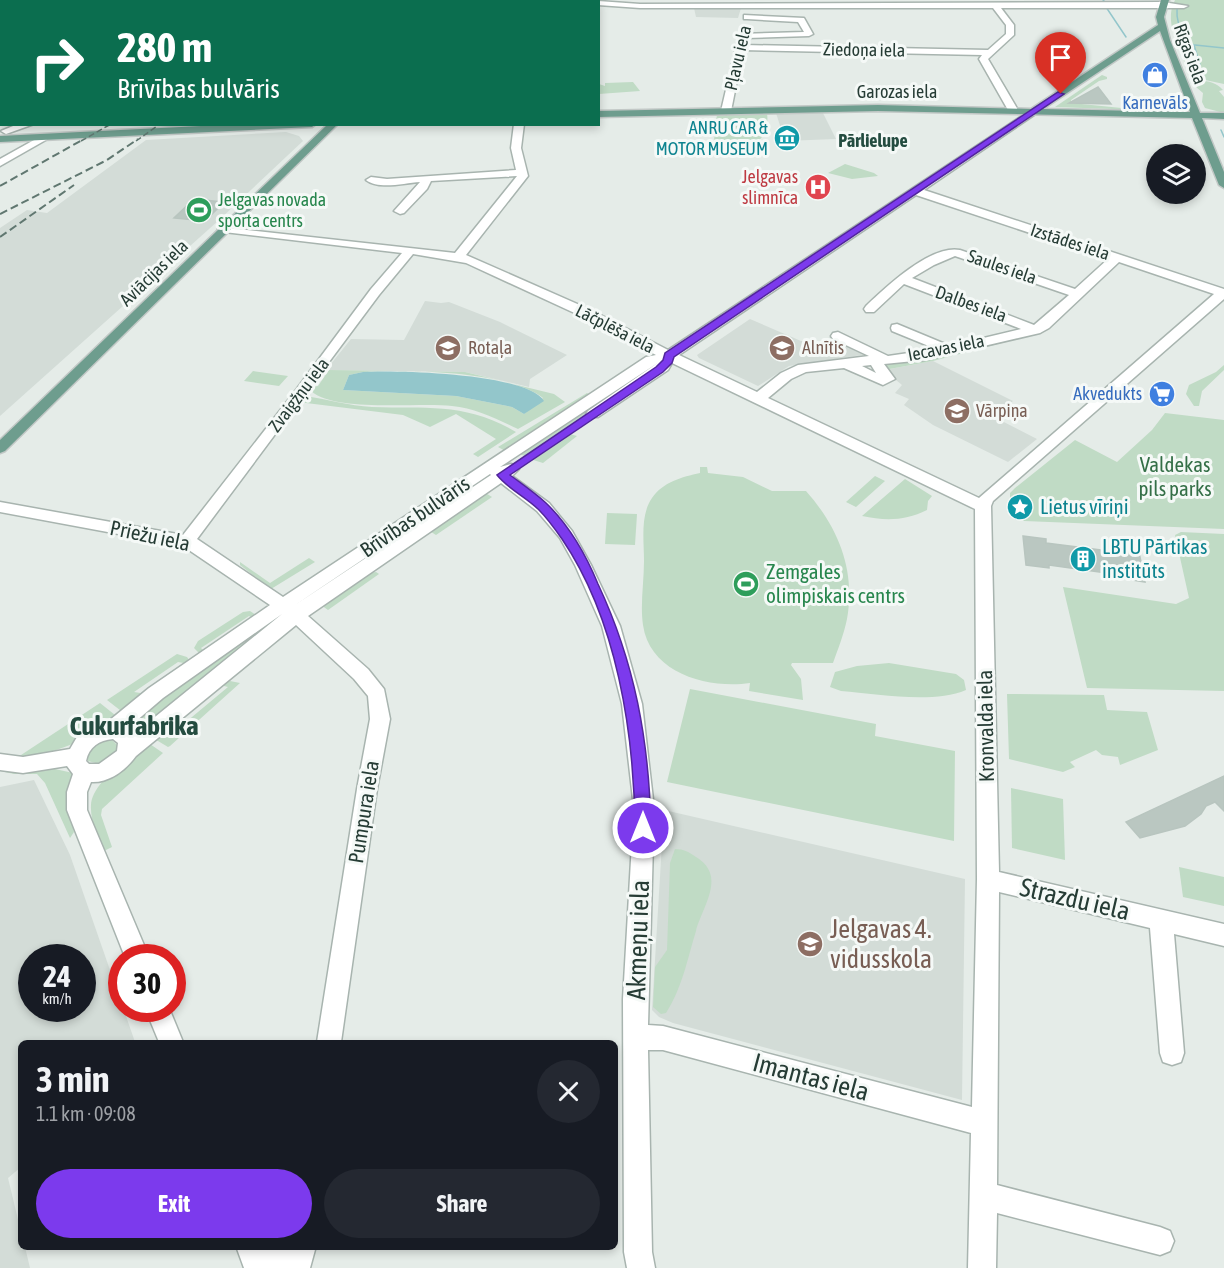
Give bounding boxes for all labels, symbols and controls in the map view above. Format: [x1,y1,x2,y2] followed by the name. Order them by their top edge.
[1170,21,1211,87] street label: Rīgas iela
[117,23,212,71] text: 280 m
[720,23,755,92] street label: Pļavu iela
[18,24,96,102] icon: right
[1035,32,1086,94] pin
[823,38,905,61] street label: Ziedoņa iela
[1044,41,1077,74] icon: arrive
[1140,60,1170,90] shop icon: Karnevāls
[117,73,280,104] text: Brīvības bulvāris
[857,81,937,102] street label: Garozas iela
[1122,92,1188,113] place label: Karnevāls
[656,117,769,159] place label: ANRU CAR & MOTOR MUSEUM
[772,123,802,153] museum icon: ANRU CAR & MOTOR MUSEUM
[838,130,908,151] district label: Pārlielupe
[1146,144,1206,204] map controls
[1146,144,1206,204] button: layers
[742,166,798,208] place label: Jelgavas slimnīca
[803,172,833,202] hospital icon: Jelgavas slimnīca
[218,189,326,231] place label: Jelgavas novada sporta centrs
[184,195,214,225] sports icon: Jelgavas novada sporta centrs
[1028,219,1112,264] street label: Izstādes iela
[115,235,192,310] street label: Aviācijas iela
[965,245,1039,288] street label: Saules iela
[933,281,1010,326] street label: Dalbes iela
[572,300,658,357] street label: Lāčplēša iela
[906,330,986,365] street label: Iecavas iela
[433,333,463,363] school or university icon: Rotaļa
[767,333,797,363] school or university icon: Alnītis
[468,337,512,358] place label: Rotaļa
[802,337,844,358] place label: Alnītis
[264,353,333,436] street label: Zvaigžņu iela
[1147,379,1177,409] supermarket icon: Akvedukts
[1073,383,1142,404] place label: Akvedukts
[942,396,972,426] school or university icon: Vārpiņa
[976,400,1028,421] place label: Vārpiņa
[1138,452,1212,500] park label: Valdekas pils parks
[355,471,474,562] street label: Brīvības bulvāris
[1005,492,1035,522] place icon: Lietus vīriņi
[1040,494,1129,518] place label: Lietus vīriņi
[108,515,192,555] street label: Priežu iela
[1102,534,1207,582] place label: LBTU Pārtikas institūts
[1068,544,1098,574] building icon: LBTU Pārtikas institūts
[766,559,905,607] place label: Zemgales olimpiskais centrs
[731,569,761,599] sports icon: Zemgales olimpiskais centrs
[972,670,998,782] street label: Kronvalda iela
[69,710,199,741] district label: Cukurfabrika
[343,759,383,865] street label: Pumpura iela
[611,796,675,860] position arrow
[1017,872,1133,926] street label: Strazdu iela
[621,879,655,1001] street label: Akmeņu iela
[830,914,932,974] place label: Jelgavas 4. vidusskola
[795,929,825,959] school or university icon: Jelgavas 4. vidusskola
[108,944,186,1022] speed limit sign: 30
[43,959,71,993] text: 24
[42,990,72,1007] text: km/h
[750,1047,872,1107] street label: Imantas iela
[36,1058,110,1100] text: 3 min
[537,1060,600,1123] button: close
[36,1102,136,1125] text: 1.1 km · 09:08
[36,1169,312,1238] button: Exit
[324,1169,600,1238] button: Share

